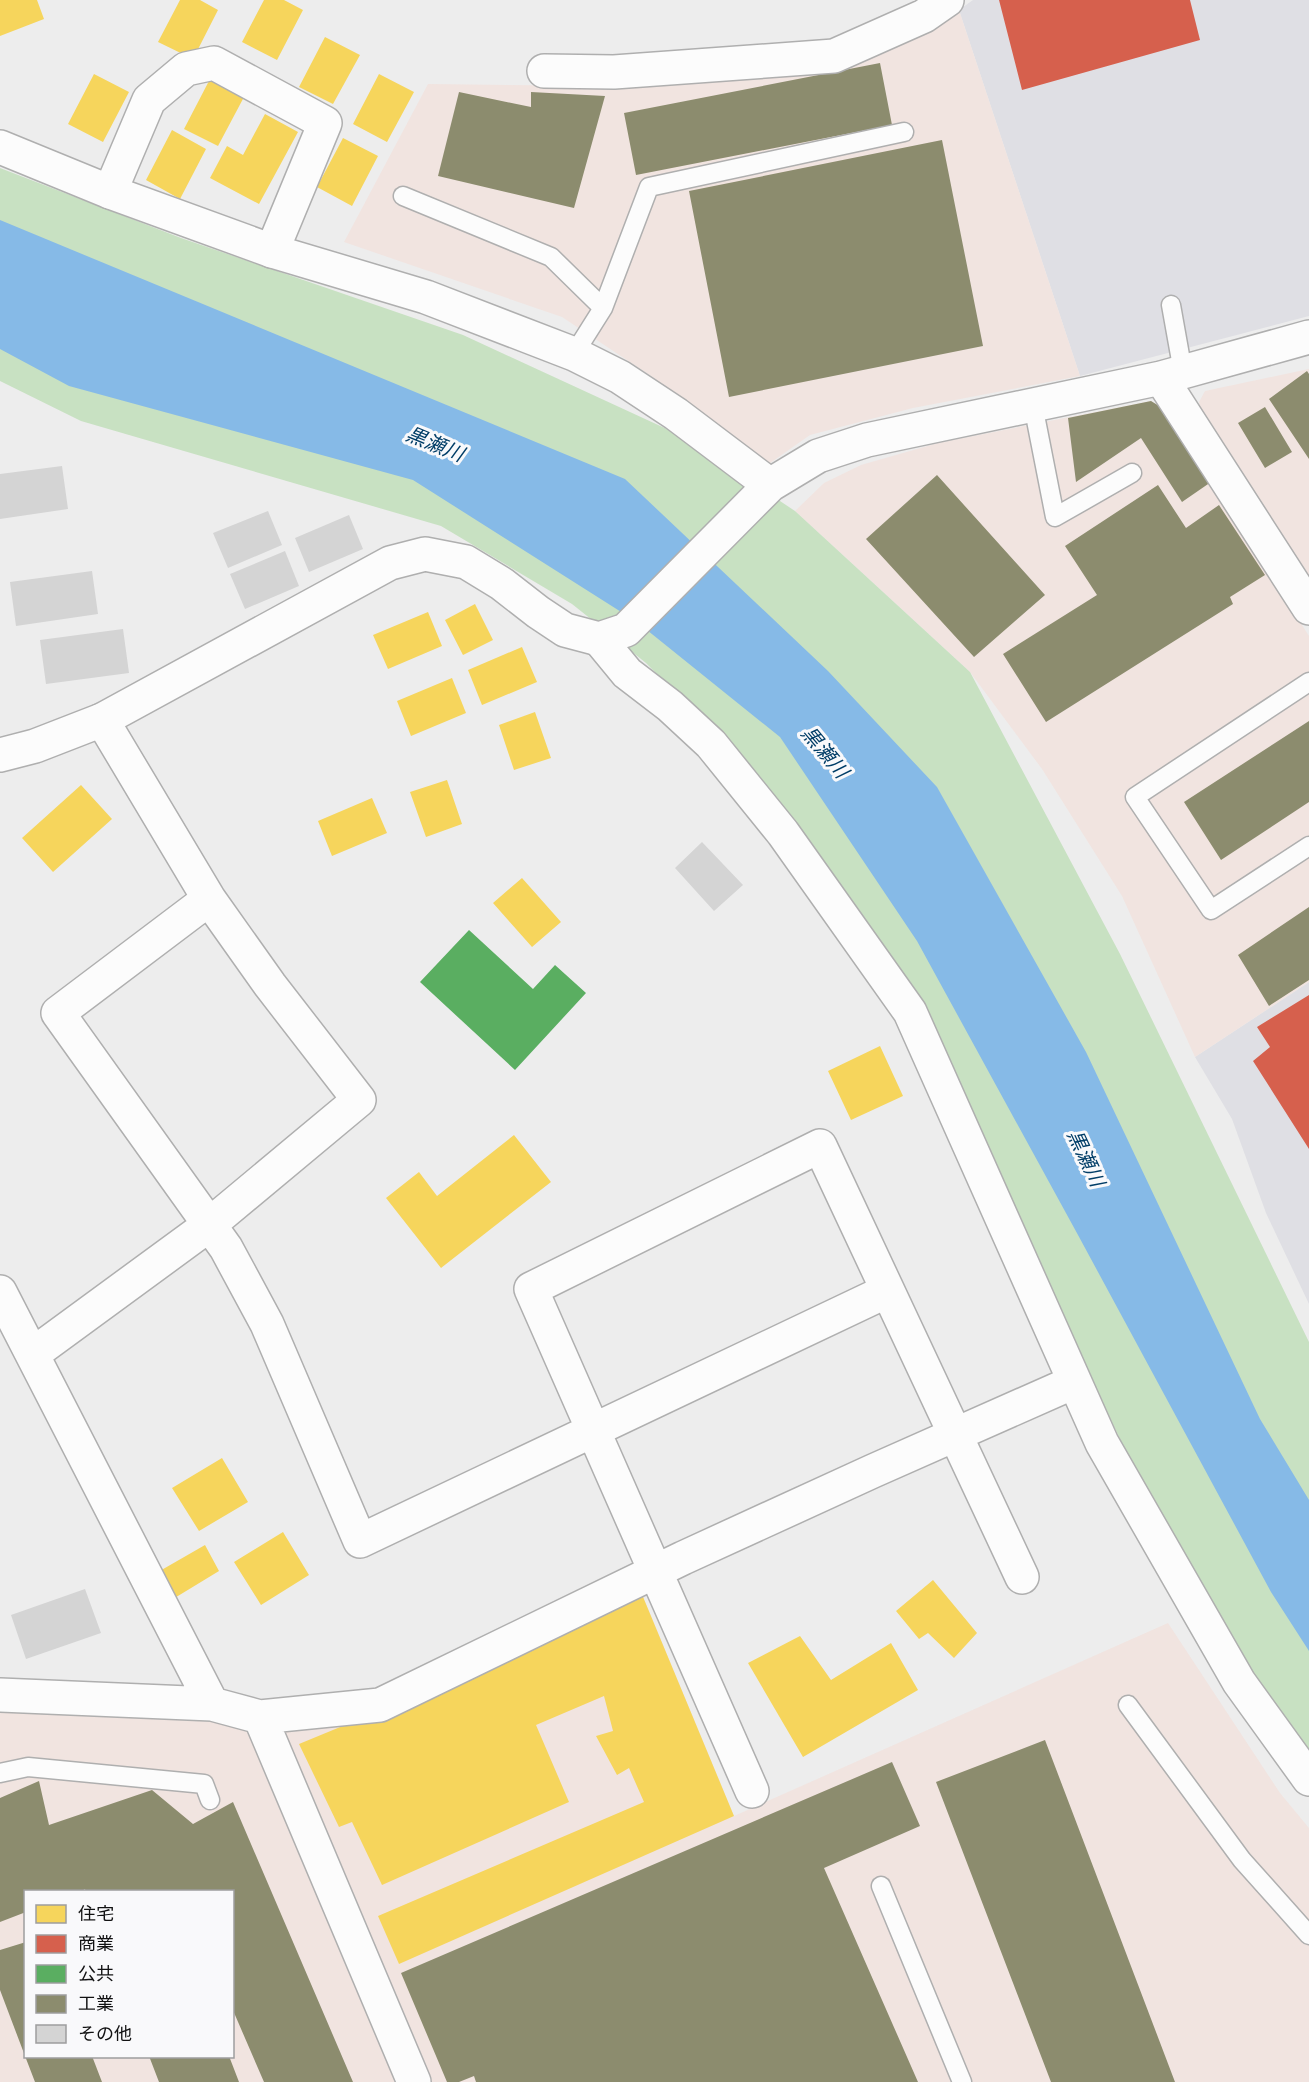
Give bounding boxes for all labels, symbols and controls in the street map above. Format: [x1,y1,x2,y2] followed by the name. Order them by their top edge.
[403,422,469,467] water label: 黒瀬川
[797,721,855,784] water label: 黒瀬川
[1062,1126,1110,1192] water label: 黒瀬川
[24,1890,234,2058] legend
[78,1903,114,1925] text: 住宅
[78,1933,114,1955] text: 商業
[78,1963,114,1985] text: 公共
[78,1993,114,2015] text: 工業
[78,2023,132,2045] text: その他

